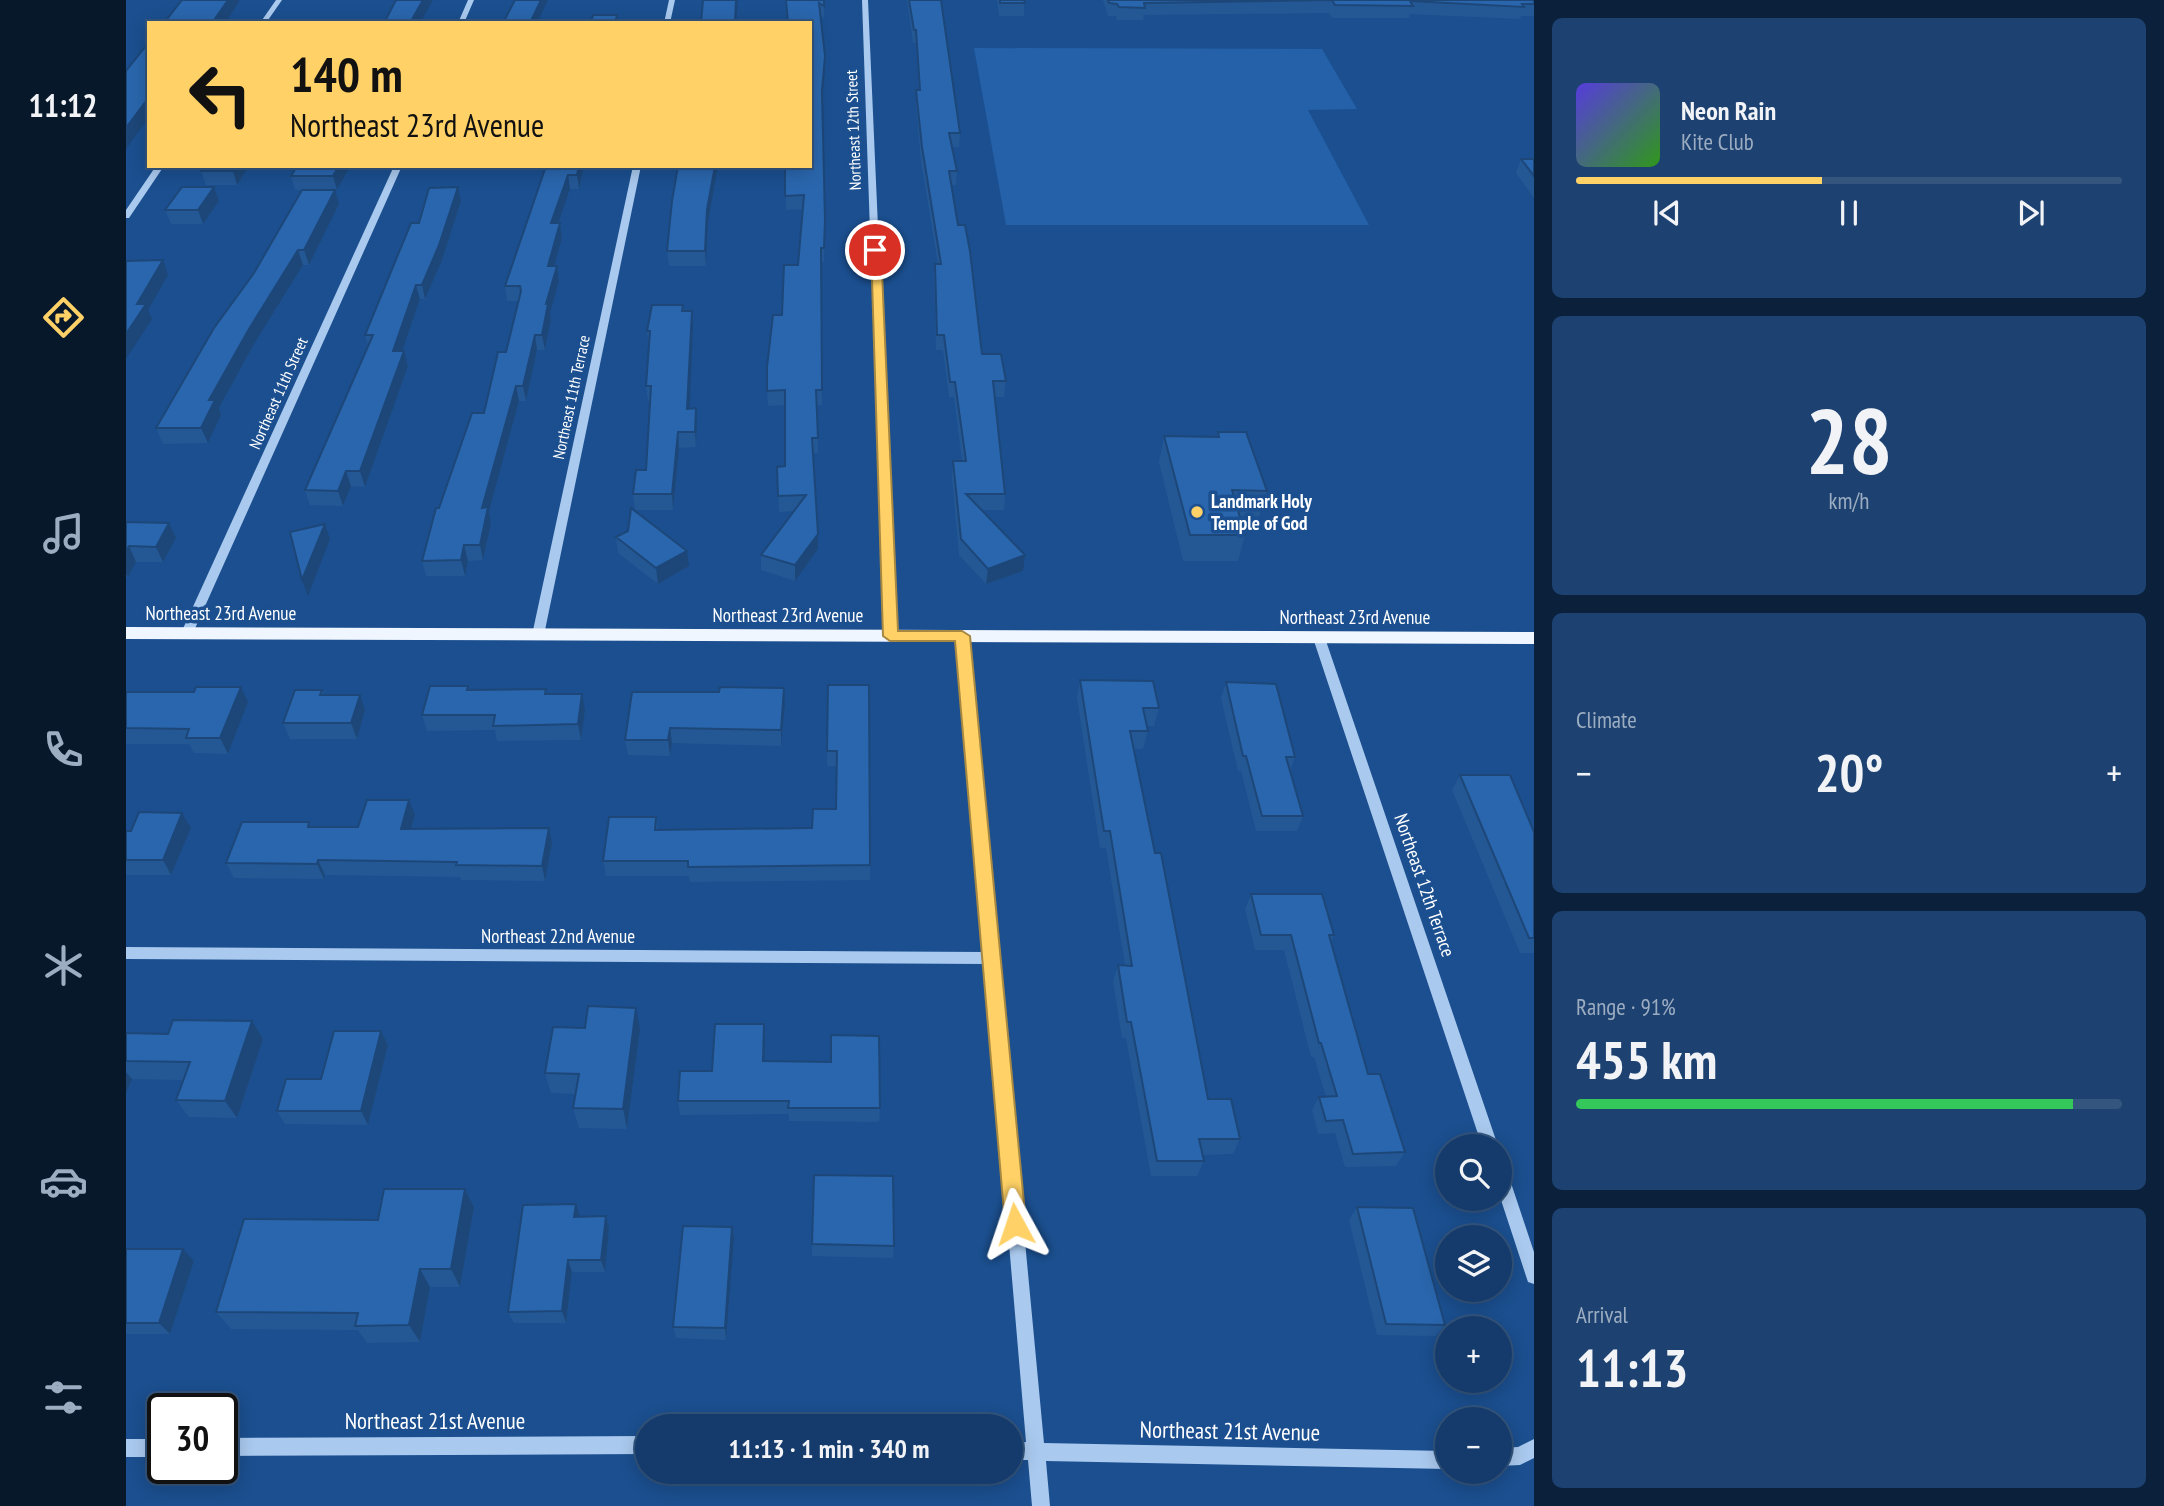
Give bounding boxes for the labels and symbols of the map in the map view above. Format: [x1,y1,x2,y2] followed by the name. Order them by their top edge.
[841,69,865,190] street label: Northeast 12th Street
[845,220,905,280] pin
[244,333,312,452] street label: Northeast 11th Street
[548,333,594,461] street label: Northeast 11th Terrace
[1211,489,1312,535] place label: Landmark Holy Temple of God
[1189,504,1205,520] marker: Landmark Holy Temple of God
[146,601,297,625] street label: Northeast 23rd Avenue
[713,603,864,627] street label: Northeast 23rd Avenue
[1280,605,1431,629] street label: Northeast 23rd Avenue
[1389,810,1461,960] street label: Northeast 12th Terrace
[481,924,635,948] street label: Northeast 22nd Avenue
[978,1187,1052,1261] position arrow
[147,1393,238,1484] speed limit sign: 30
[345,1406,525,1435] street label: Northeast 21st Avenue
[1140,1414,1321,1447] street label: Northeast 21st Avenue

